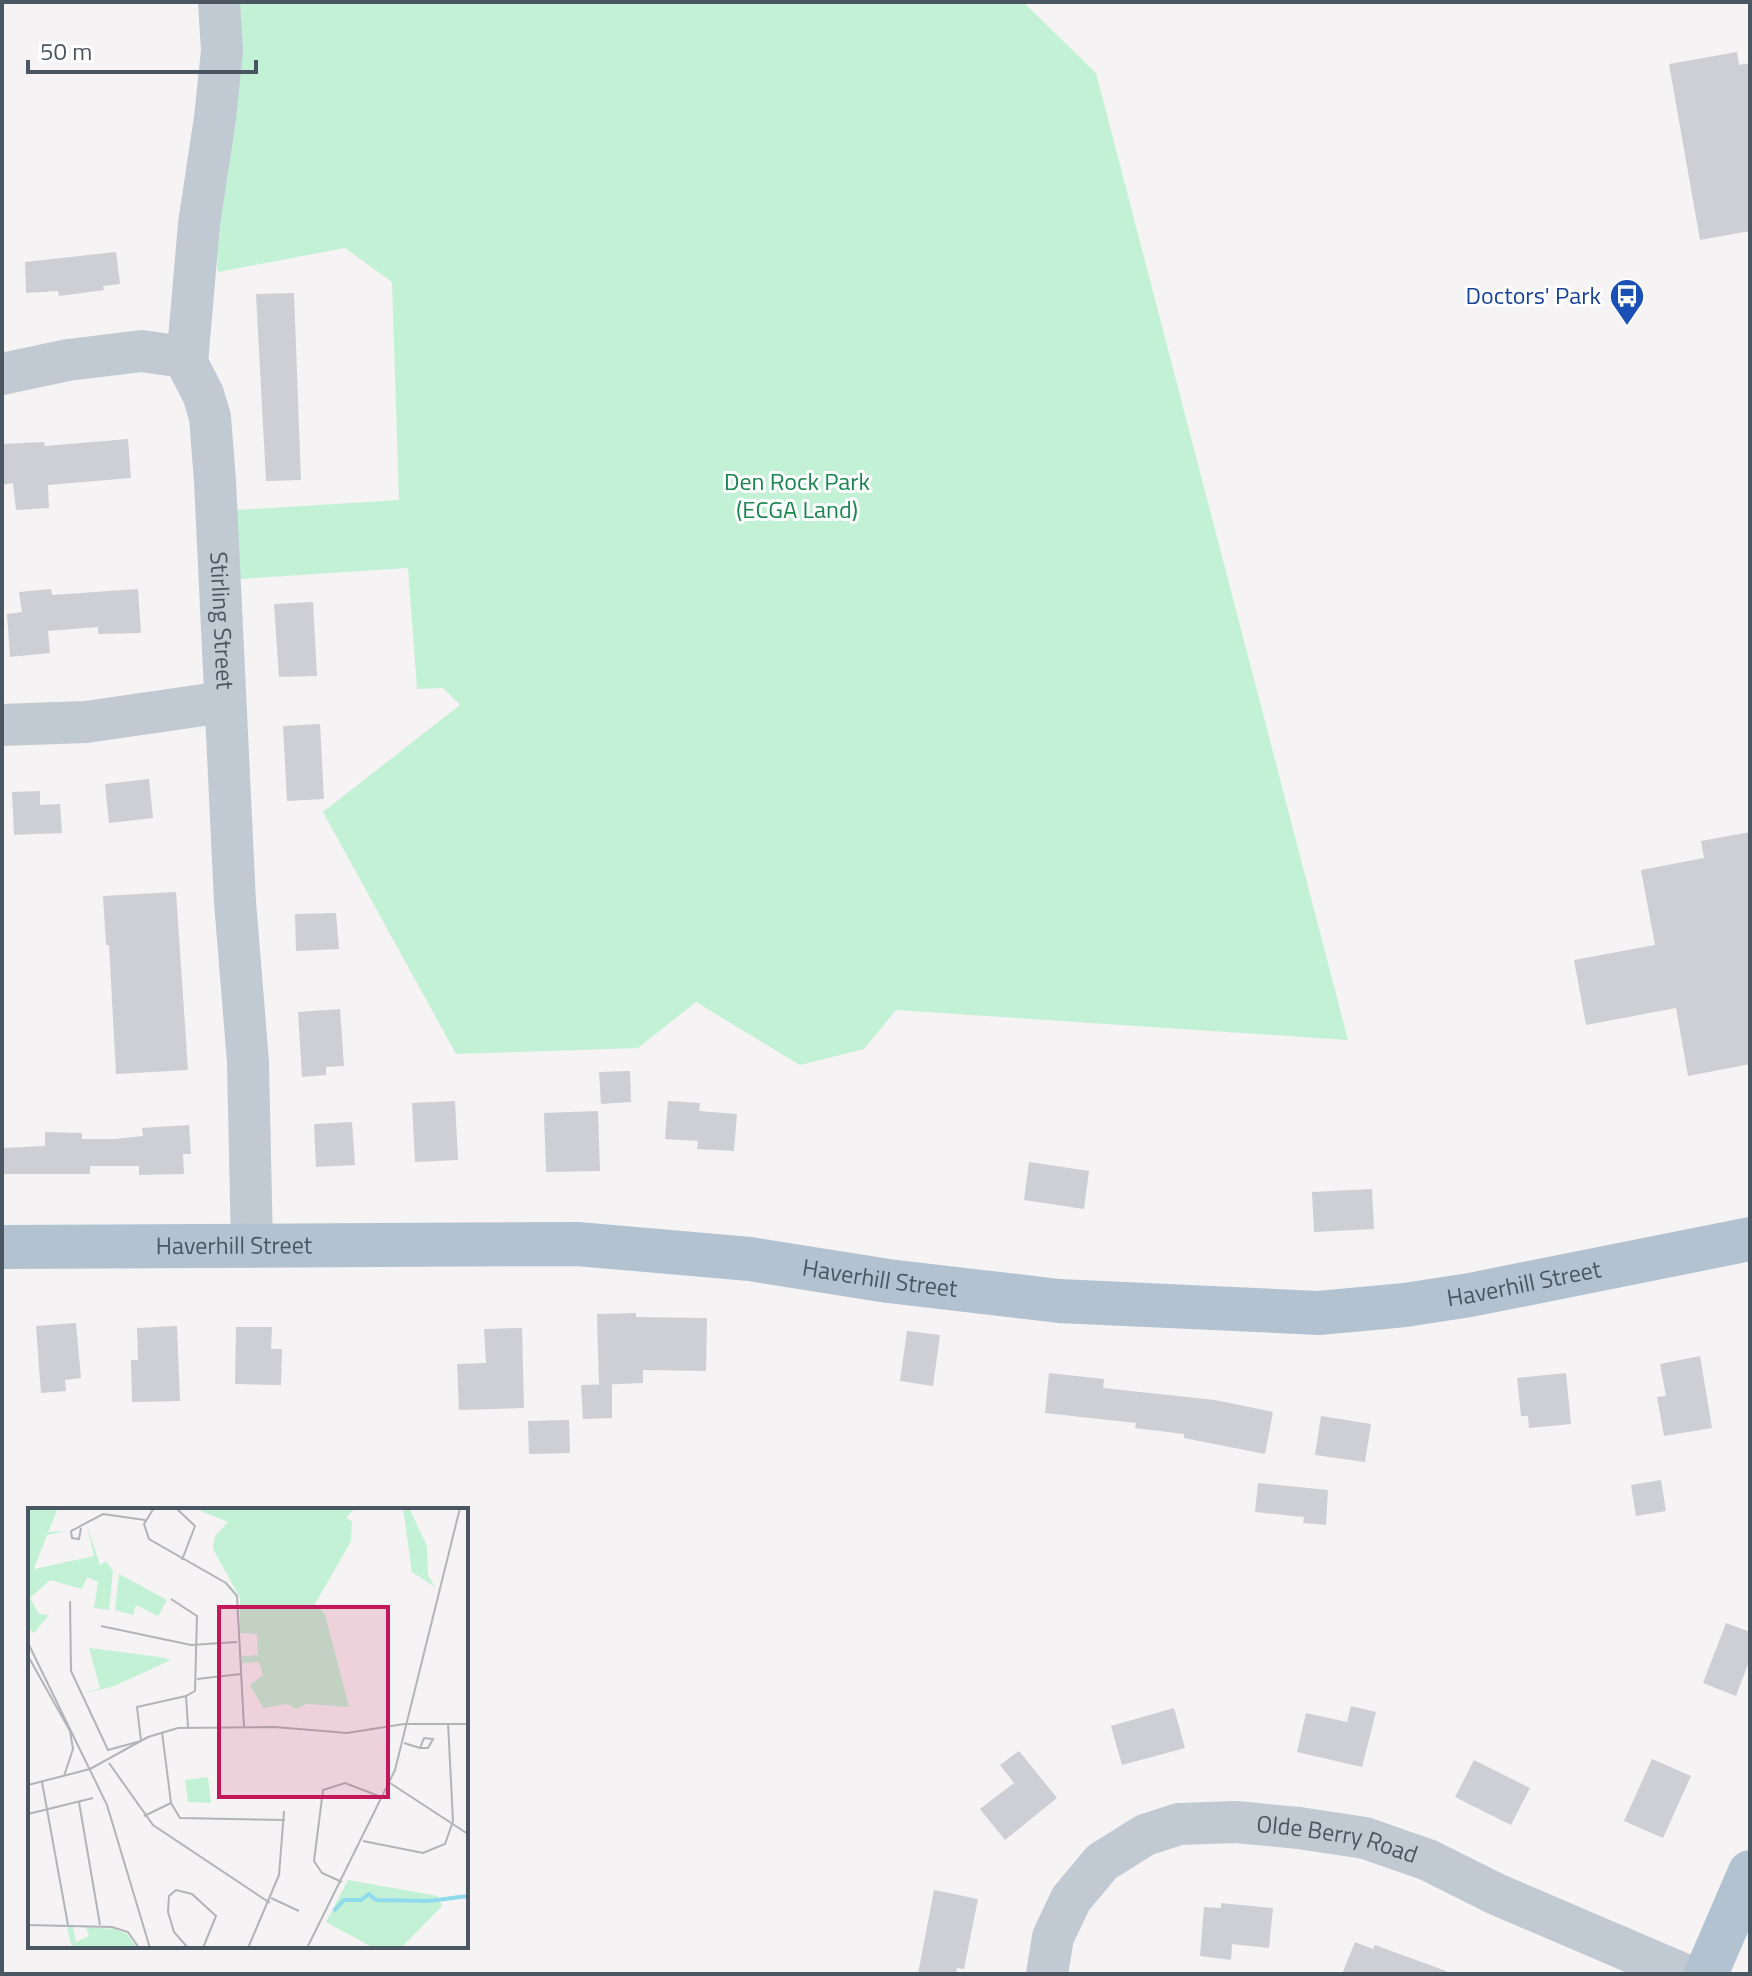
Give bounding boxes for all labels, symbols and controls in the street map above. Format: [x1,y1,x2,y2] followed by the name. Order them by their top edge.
[28,24,256,74] scale bar
[40,33,92,69] text: 50 m
[1466,277,1601,313] place label: Doctors' Park
[1608,277,1646,327] bus stop icon: Doctors' Park
[724,463,871,527] park label: Den Rock Park (ECGA Land)
[201,551,244,691] street label: Stirling Street
[156,1226,313,1263] street label: Haverhill Street
[800,1249,960,1306] street label: Haverhill Street
[1444,1250,1604,1315] street label: Haverhill Street
[28,1508,468,1948] inset map
[1255,1805,1423,1872] street label: Olde Berry Road

